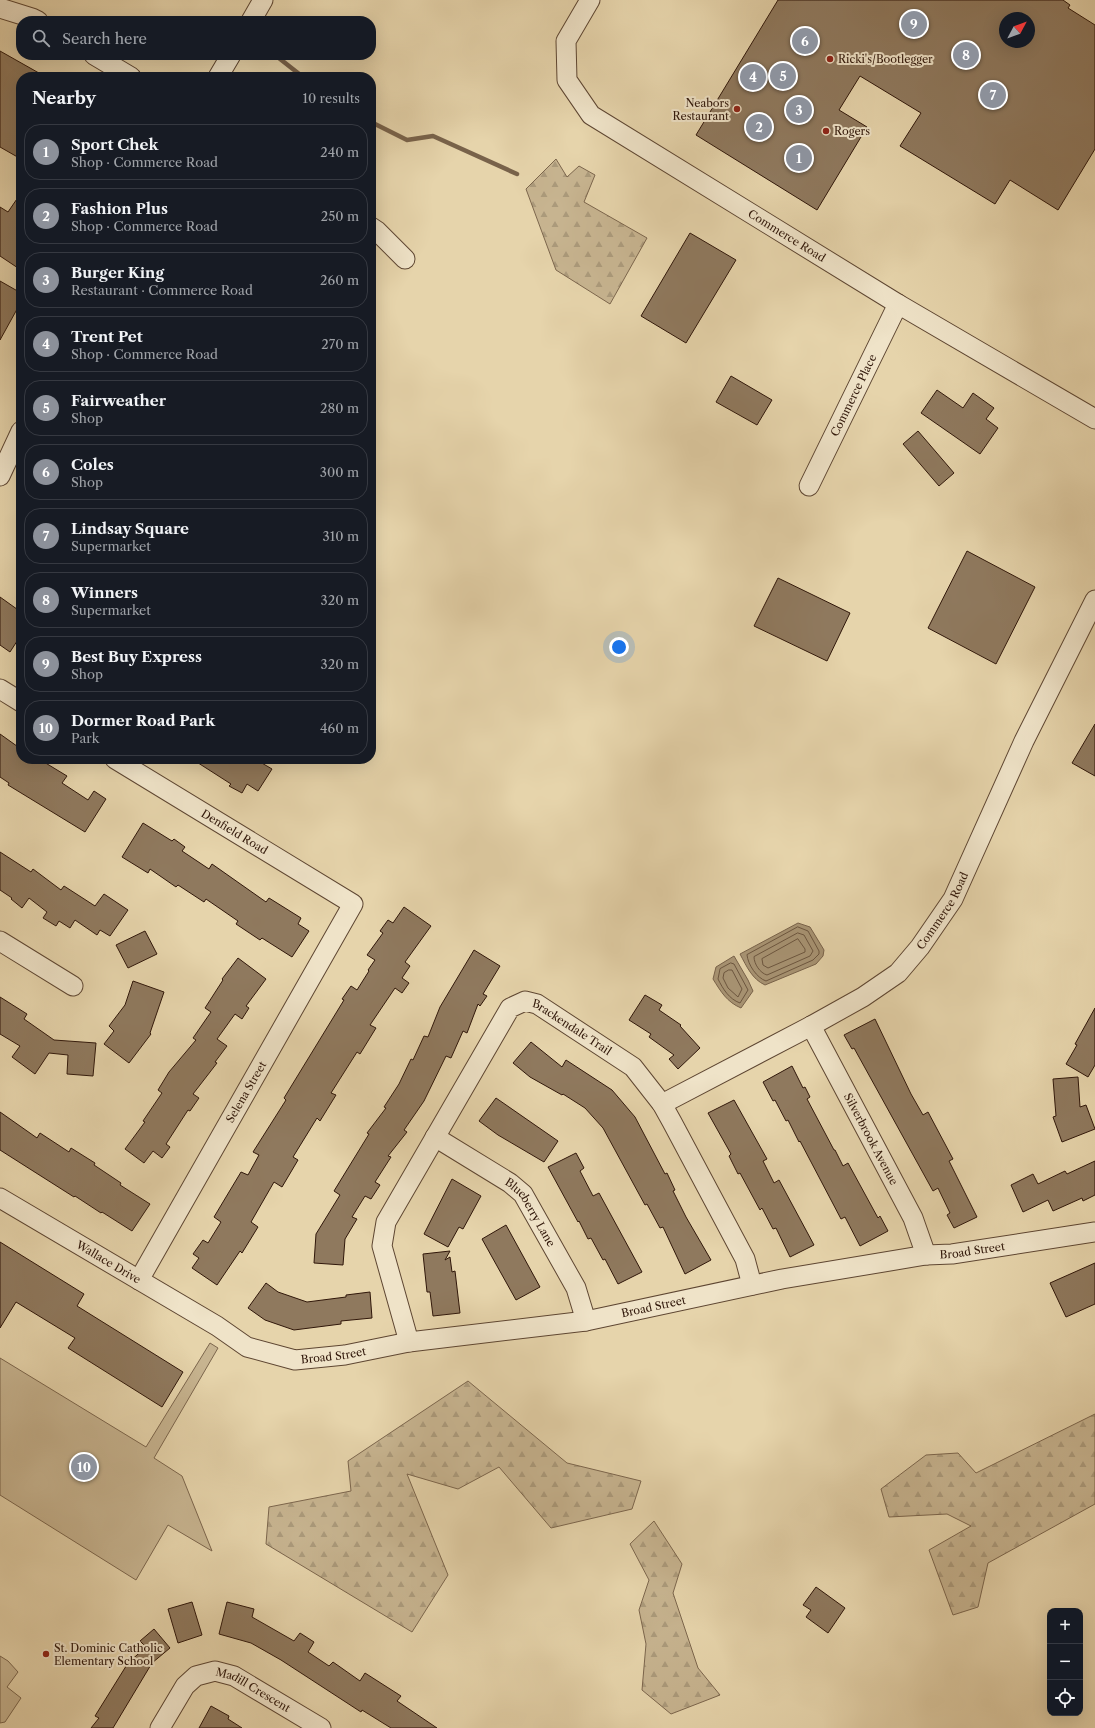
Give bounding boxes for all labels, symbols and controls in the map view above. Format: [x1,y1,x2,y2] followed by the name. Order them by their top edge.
[901,9,927,39] pin: 9
[999,12,1035,48] north arrow
[16,16,376,60] search box
[792,26,818,56] pin: 6
[30,27,52,49] icon: search
[62,29,147,48] text: Search here
[953,40,979,70] pin: 8
[838,52,933,66] place label: Ricki's/Bootlegger
[825,54,835,64] marker: Ricki's/Bootlegger
[770,61,796,91] pin: 5
[740,62,766,92] pin: 4
[980,80,1006,110] pin: 7
[32,88,96,108] text: Nearby
[302,90,360,106] text: 10 results
[786,95,812,125] pin: 3
[672,96,729,123] place label: Neabors Restaurant
[732,104,742,114] marker: Neabors Restaurant
[746,112,772,142] pin: 2
[834,124,870,138] place label: Rogers
[821,126,831,136] marker: Rogers
[71,135,158,154] text: Sport Chek
[786,143,812,173] pin: 1
[43,144,49,160] text: 1
[320,144,359,160] text: 240 m
[71,154,218,170] text: Shop · Commerce Road
[71,199,168,218] text: Fashion Plus
[746,206,829,265] street label: Commerce Road
[42,208,50,224] text: 2
[321,208,359,224] text: 250 m
[71,218,218,234] text: Shop · Commerce Road
[71,263,164,282] text: Burger King
[42,272,50,288] text: 3
[320,272,359,288] text: 260 m
[71,282,253,298] text: Restaurant · Commerce Road
[71,327,143,346] text: Trent Pet
[42,336,50,352] text: 4
[321,336,359,352] text: 270 m
[71,346,218,362] text: Shop · Commerce Road
[827,352,879,439] street label: Commerce Place
[71,391,166,410] text: Fairweather
[42,400,50,416] text: 5
[320,400,359,416] text: 280 m
[71,410,103,426] text: Shop
[71,455,114,474] text: Coles
[42,464,50,480] text: 6
[320,464,359,480] text: 300 m
[71,474,103,490] text: Shop
[71,519,189,538] text: Lindsay Square
[43,528,49,544] text: 7
[323,528,359,544] text: 310 m
[71,538,151,554] text: Supermarket
[71,583,138,602] text: Winners
[42,592,50,608] text: 8
[321,592,359,608] text: 320 m
[71,602,151,618] text: Supermarket
[609,637,629,657] your location
[71,647,202,666] text: Best Buy Express
[42,656,50,672] text: 9
[321,656,359,672] text: 320 m
[71,666,103,682] text: Shop
[71,711,215,730] text: Dormer Road Park
[39,720,53,736] text: 10
[320,720,359,736] text: 460 m
[71,730,99,746] text: Park
[199,806,271,858] street label: Denfield Road
[913,870,971,952] street label: Commerce Road
[531,996,615,1058] street label: Brackendale Trail
[223,1059,269,1125] street label: Selena Street
[841,1091,901,1187] street label: Silverbrook Avenue
[503,1175,558,1249] street label: Blueberry Lane
[73,1237,143,1287] street label: Wallace Drive
[939,1239,1006,1261] street label: Broad Street
[620,1293,687,1320] street label: Broad Street
[300,1344,367,1366] street label: Broad Street
[71,1452,97,1482] pin: 10
[1047,1608,1083,1716] map controls
[1047,1608,1083,1644] button: +
[54,1641,163,1668] place label: St. Dominic Catholic Elementary School
[1047,1644,1083,1680] button: −
[41,1649,51,1659] marker: St. Dominic Catholic Elementary School
[214,1665,293,1715] street label: Madill Crescent
[1047,1680,1083,1716] button: locate

